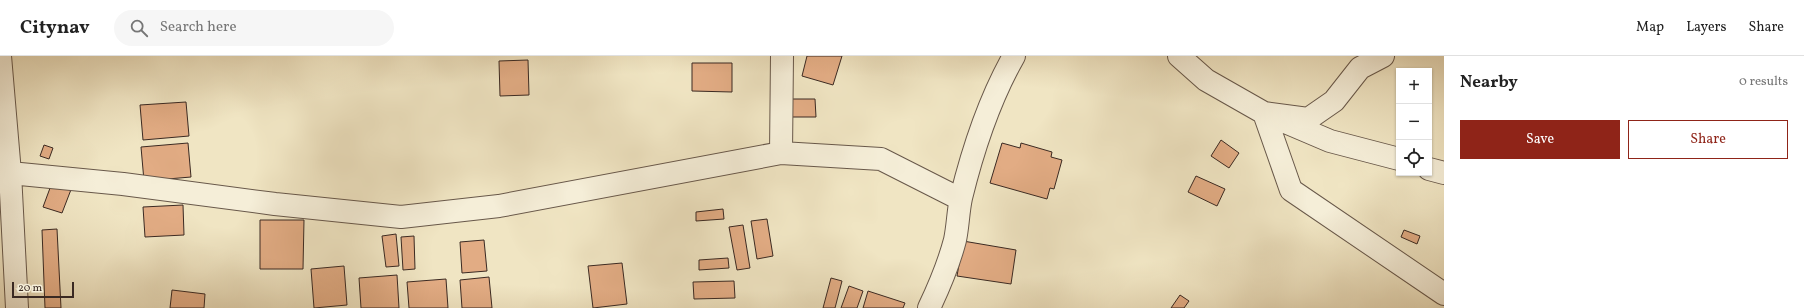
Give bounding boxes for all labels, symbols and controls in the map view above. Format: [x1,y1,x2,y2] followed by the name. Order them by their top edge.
[114,10,394,46] search box
[20,15,90,41] text: Citynav
[128,17,150,39] icon: search
[160,17,237,38] text: Search here
[1636,18,1664,37] text: Map
[1686,18,1726,37] text: Layers
[1748,18,1784,37] text: Share
[1396,68,1432,176] map controls
[1396,68,1432,104] button: +
[1460,71,1518,94] text: Nearby
[1739,73,1788,91] text: 0 results
[1396,104,1432,140] button: −
[1460,120,1620,159] button: Save
[1628,120,1788,159] button: Share
[1396,140,1432,176] button: locate
[12,280,74,299] scale bar
[18,281,42,296] text: 20 m

